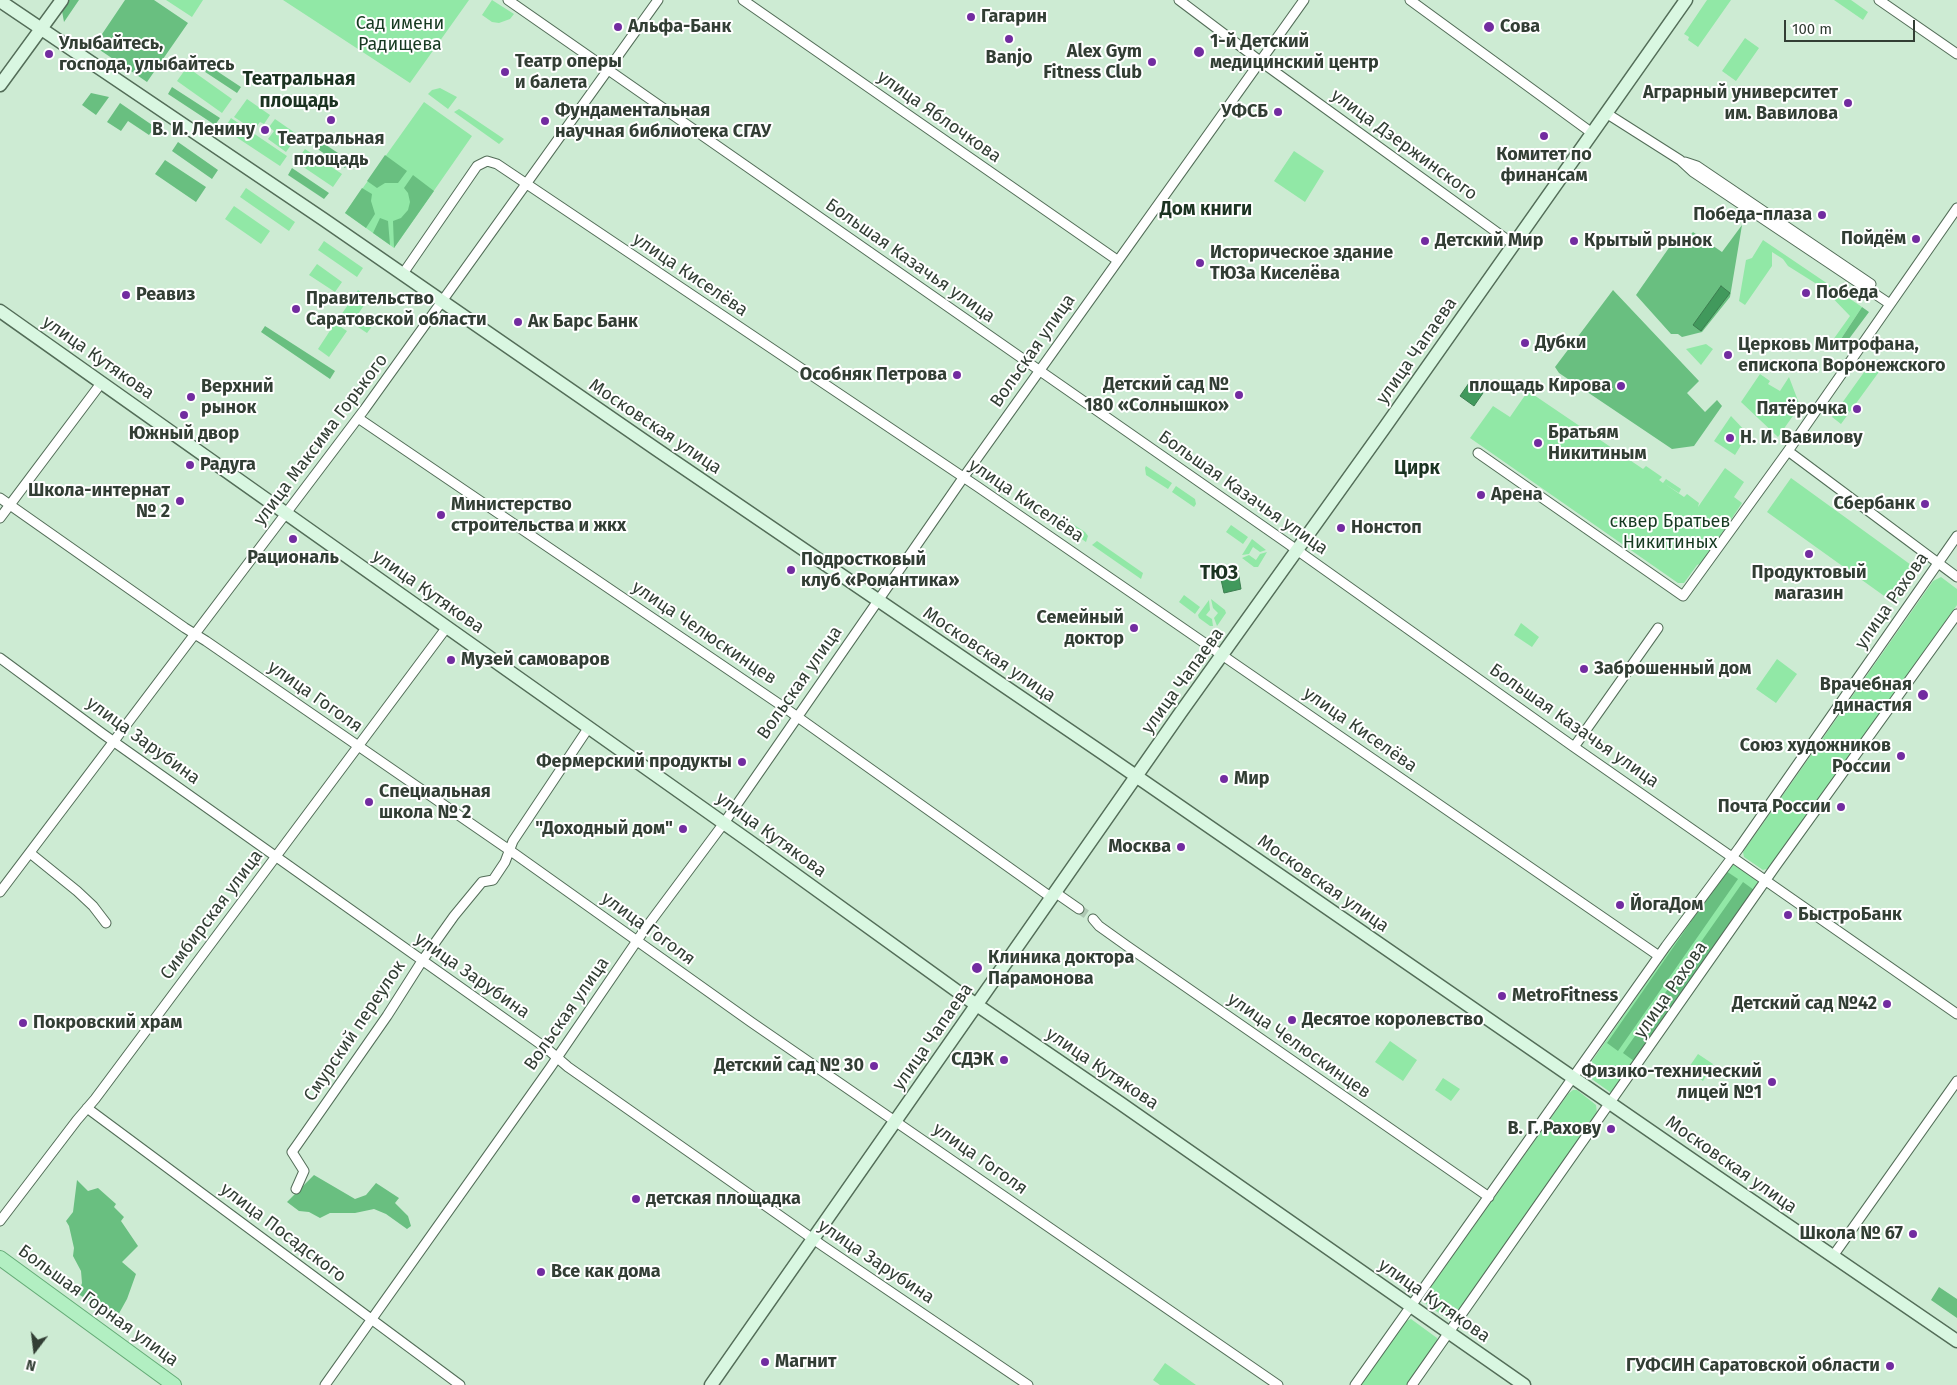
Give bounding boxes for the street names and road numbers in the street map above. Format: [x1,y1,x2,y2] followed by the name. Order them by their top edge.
[873,66,1005,168] street label: улица Яблочкова
[1327,85,1481,205] street label: улица Дзержинского
[821,194,999,328] street label: Большая Казачья улица
[628,229,752,321] street label: улица Киселёва
[986,290,1080,412] street label: Вольская улица
[1372,293,1462,409] street label: улица Чапаева
[38,311,158,405] street label: улица Кутякова
[249,350,393,530] street label: улица Максима Горького
[585,375,725,479] street label: Московская улица
[1154,426,1332,560] street label: Большая Казачья улица
[964,455,1088,547] street label: улица Киселёва
[368,545,488,639] street label: улица Кутякова
[1851,549,1933,653] street label: улица Рахова
[628,577,780,689] street label: улица Челюскинцев
[919,603,1059,707] street label: Московская улица
[753,622,847,744] street label: Вольская улица
[1137,624,1229,738] street label: улица Чапаева
[263,656,367,738] street label: улица Гоголя
[1485,659,1663,793] street label: Большая Казачья улица
[1299,683,1421,777] street label: улица Киселёва
[82,693,204,789] street label: улица Зарубина
[712,788,830,882] street label: улица Кутякова
[1253,831,1393,937] street label: Московская улица
[156,846,268,984] street label: Симбирская улица
[597,888,699,970] street label: улица Гоголя
[410,928,534,1024] street label: улица Зарубина
[1630,938,1712,1042] street label: улица Рахова
[520,953,614,1075] street label: Вольская улица
[300,956,410,1106] street label: Смурский переулок
[888,979,978,1095] street label: улица Чапаева
[1223,988,1375,1104] street label: улица Челюскинцев
[1042,1023,1162,1115] street label: улица Кутякова
[1661,1112,1801,1218] street label: Московская улица
[928,1118,1032,1200] street label: улица Гоголя
[216,1179,350,1287] street label: улица Посадского
[814,1215,938,1309] street label: улица Зарубина
[14,1241,182,1371] street label: Большая Горная улица
[1374,1254,1494,1348] street label: улица Кутякова

